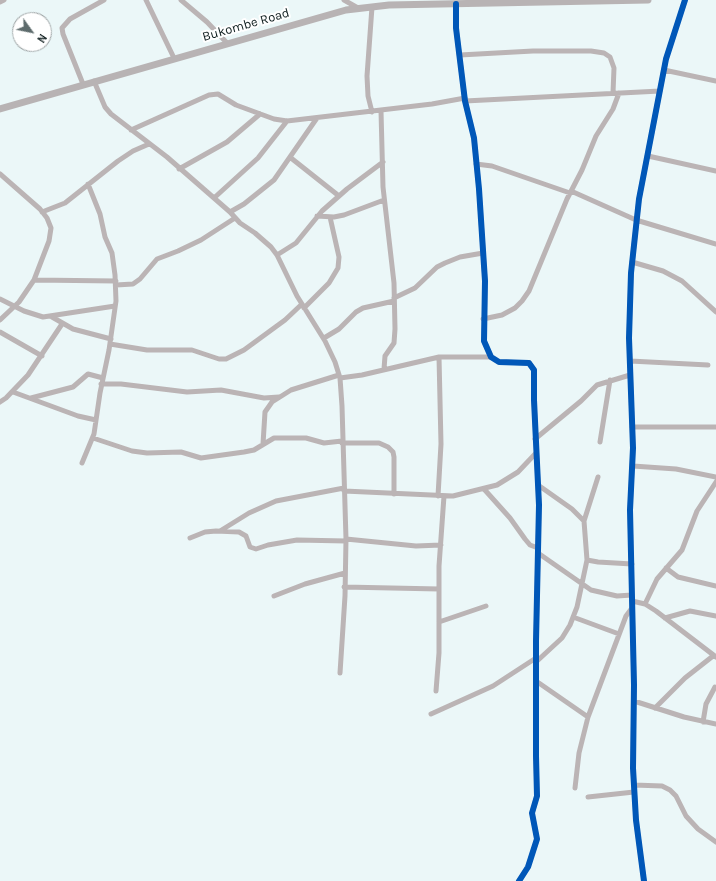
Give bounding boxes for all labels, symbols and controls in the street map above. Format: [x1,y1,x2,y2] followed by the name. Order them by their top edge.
[201,5,291,45] street label: Bukombe Road
[12,12,52,52] north arrow
[34,31,49,45] text: N

